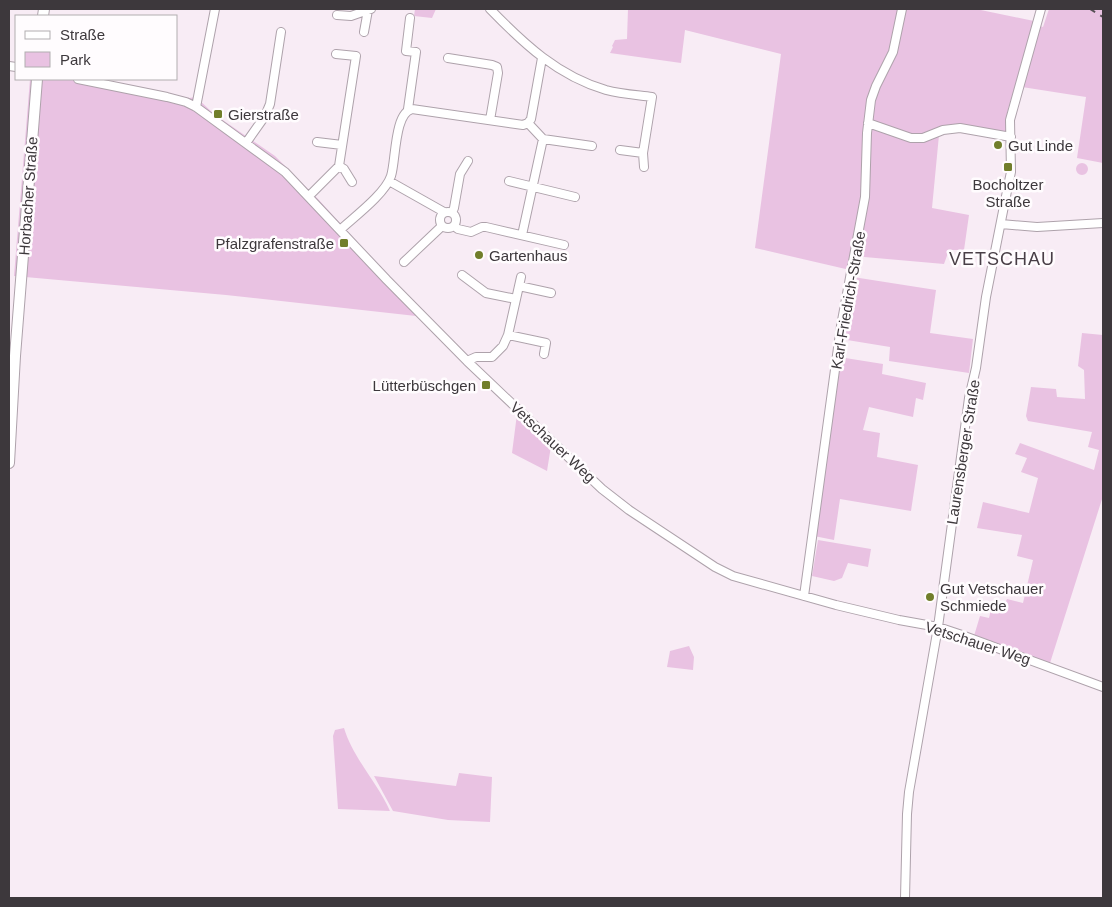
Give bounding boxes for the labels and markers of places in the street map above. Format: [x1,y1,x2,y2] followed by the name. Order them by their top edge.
[228,106,299,123] place label: Gierstraße
[212,108,224,120] marker: Gierstraße
[1008,137,1073,154] place label: Gut Linde
[992,139,1004,151] marker: Gut Linde
[1002,161,1014,173] marker: Bocholtzer Straße
[973,176,1043,210] place label: Bocholtzer Straße
[216,235,334,252] place label: Pfalzgrafenstraße
[338,237,350,249] marker: Pfalzgrafenstraße
[489,247,567,264] place label: Gartenhaus
[473,249,485,261] marker: Gartenhaus
[373,377,476,394] place label: Lütterbüschgen
[480,379,492,391] marker: Lütterbüschgen
[940,580,1043,614] place label: Gut Vetschauer Schmiede
[924,591,936,603] marker: Gut Vetschauer Schmiede

